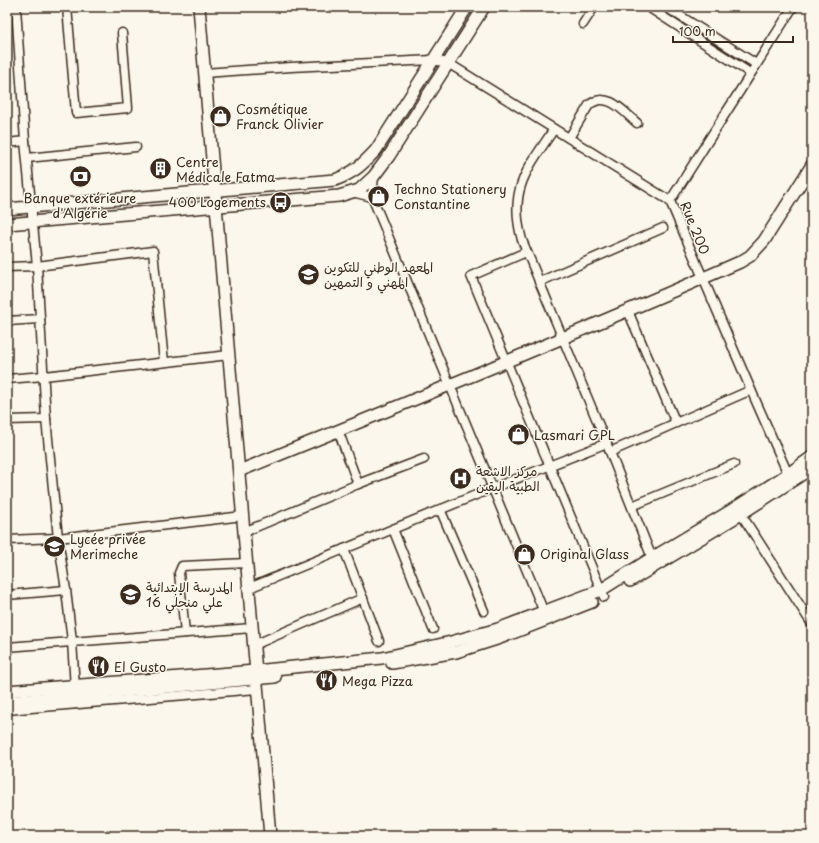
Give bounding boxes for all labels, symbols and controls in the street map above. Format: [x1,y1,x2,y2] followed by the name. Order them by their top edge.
[673,18,793,44] scale bar
[679,22,716,40] text: 100 m
[236,99,325,133] place label: Cosmétique Franck Olivier
[208,103,234,129] shop icon: Cosmétique Franck Olivier
[176,152,276,186] place label: Centre Médicale Fatma
[148,156,174,182] building icon: Centre Médicale Fatma
[67,163,93,189] bank icon: Banque extérieure d'Algérie
[394,179,507,213] place label: Techno Stationery Constantine
[365,183,391,209] shop icon: Techno Stationery Constantine
[24,188,136,222] place label: Banque extérieure d'Algérie
[268,189,294,215] bus stop icon: 400 Logements
[169,192,266,211] place label: 400 Logements
[676,198,715,257] street label: Rue 200
[324,257,433,294] place label: المعهد الوطني للتكوين المهني و التمهين
[296,261,322,287] school or university icon: المعهد الوطني للتكوين المهني و التمهين
[505,422,531,448] shop icon: Lasmari GPL
[534,425,615,444] place label: Lasmari GPL
[476,461,540,495] place label: مركز الاشعة الطبية اليقين
[448,465,474,491] hospital icon: مركز الاشعة الطبية اليقين
[70,529,146,563] place label: Lycée privée Merimeche
[41,533,67,559] school or university icon: Lycée privée Merimeche
[511,541,537,567] shop icon: Original Glass
[540,544,629,563] place label: Original Glass
[146,577,233,614] place label: المدرسة الإبتدائية علي منجلي 16
[117,581,143,607] school or university icon: المدرسة الإبتدائية علي منجلي 16
[85,654,111,680] restaurant icon: El Gusto
[114,657,166,676] place label: El Gusto
[313,668,339,694] restaurant icon: Mega Pizza
[342,671,414,690] place label: Mega Pizza

